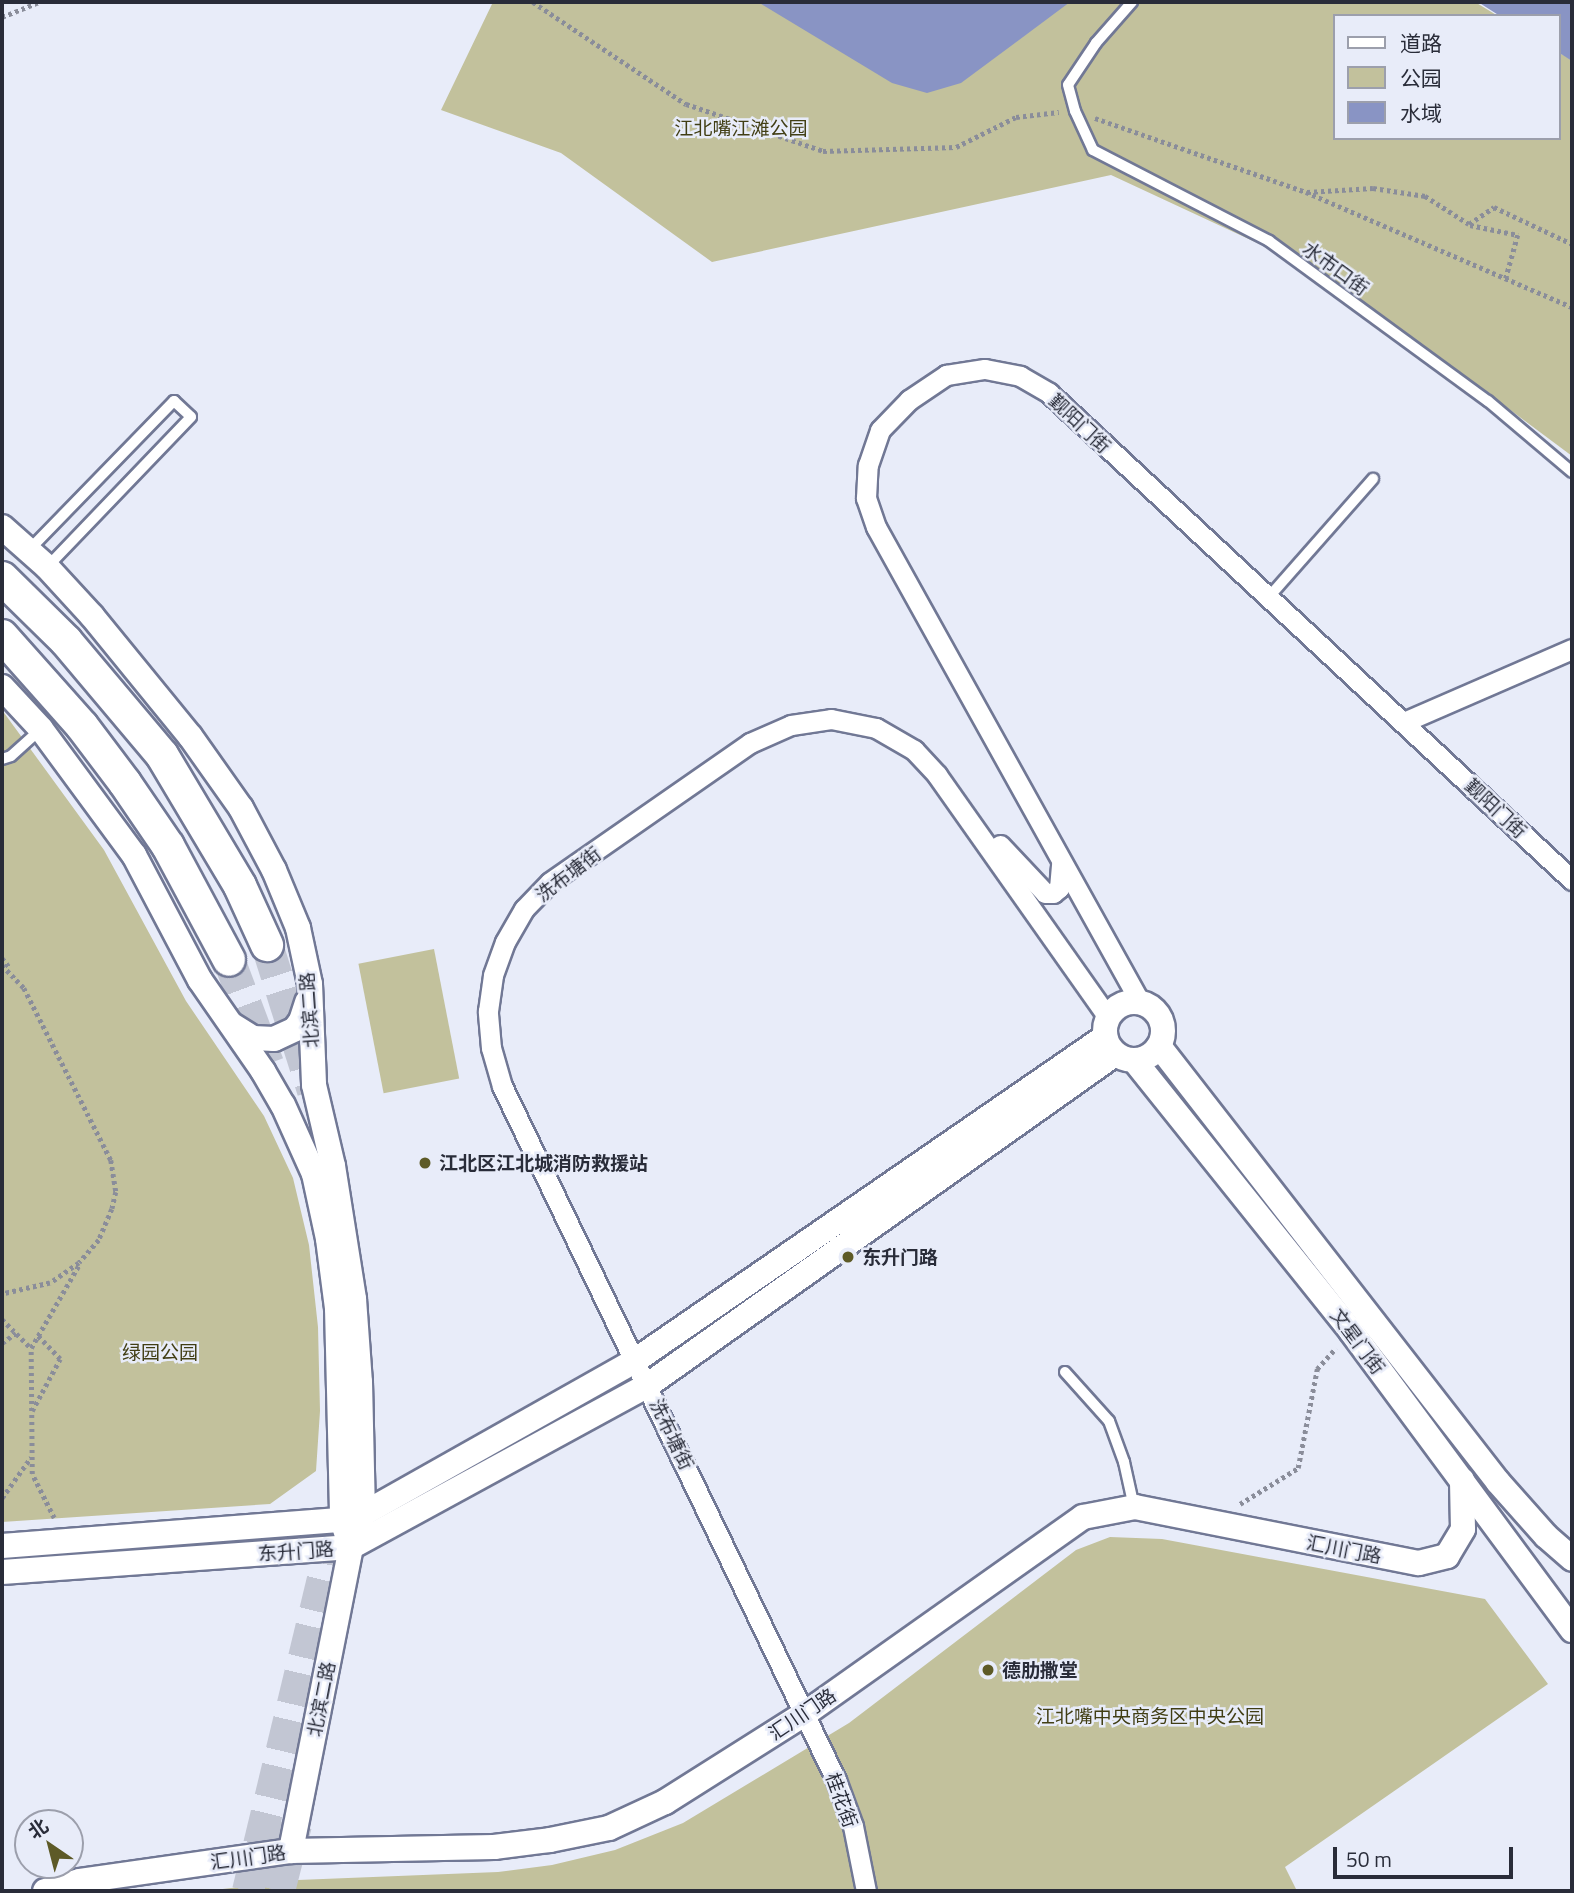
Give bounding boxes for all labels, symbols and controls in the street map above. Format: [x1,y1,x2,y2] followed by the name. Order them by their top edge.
[1332,14,1560,140] legend
[1400,27,1442,59] text: 道路
[1400,62,1442,94] text: 公园
[1400,97,1442,129] text: 水域
[675,117,807,139] park label: 江北嘴江滩公园
[1299,236,1373,300] street label: 水市口街
[1044,389,1116,457] street label: 觐阳门街
[1460,774,1532,842] street label: 觐阳门街
[531,842,605,906] street label: 洗布塘街
[295,971,323,1049] street label: 北滨二路
[439,1152,648,1174] place label: 江北区江北城消防救援站
[417,1155,433,1171] marker: 江北区江北城消防救援站
[862,1246,938,1268] place label: 东升门路
[840,1249,856,1265] marker: 东升门路
[1326,1304,1390,1378] street label: 文星门街
[122,1341,198,1363] park label: 绿园公园
[645,1395,699,1473] street label: 洗布塘街
[1305,1531,1383,1567] street label: 汇川门路
[257,1537,335,1565] street label: 东升门路
[1002,1659,1078,1681] place label: 德肋撒堂
[303,1660,339,1738] street label: 北滨二路
[980,1662,996,1678] marker: 德肋撒堂
[764,1683,840,1745] street label: 汇川门路
[1036,1705,1264,1727] park label: 江北嘴中央商务区中央公园
[822,1769,862,1831] street label: 桂花街
[14,1809,84,1879] north arrow
[22,1811,54,1845] text: 北
[1336,1834,1516,1878] scale bar
[209,1840,287,1874] street label: 汇川门路
[1346,1843,1392,1875] text: 50 m

